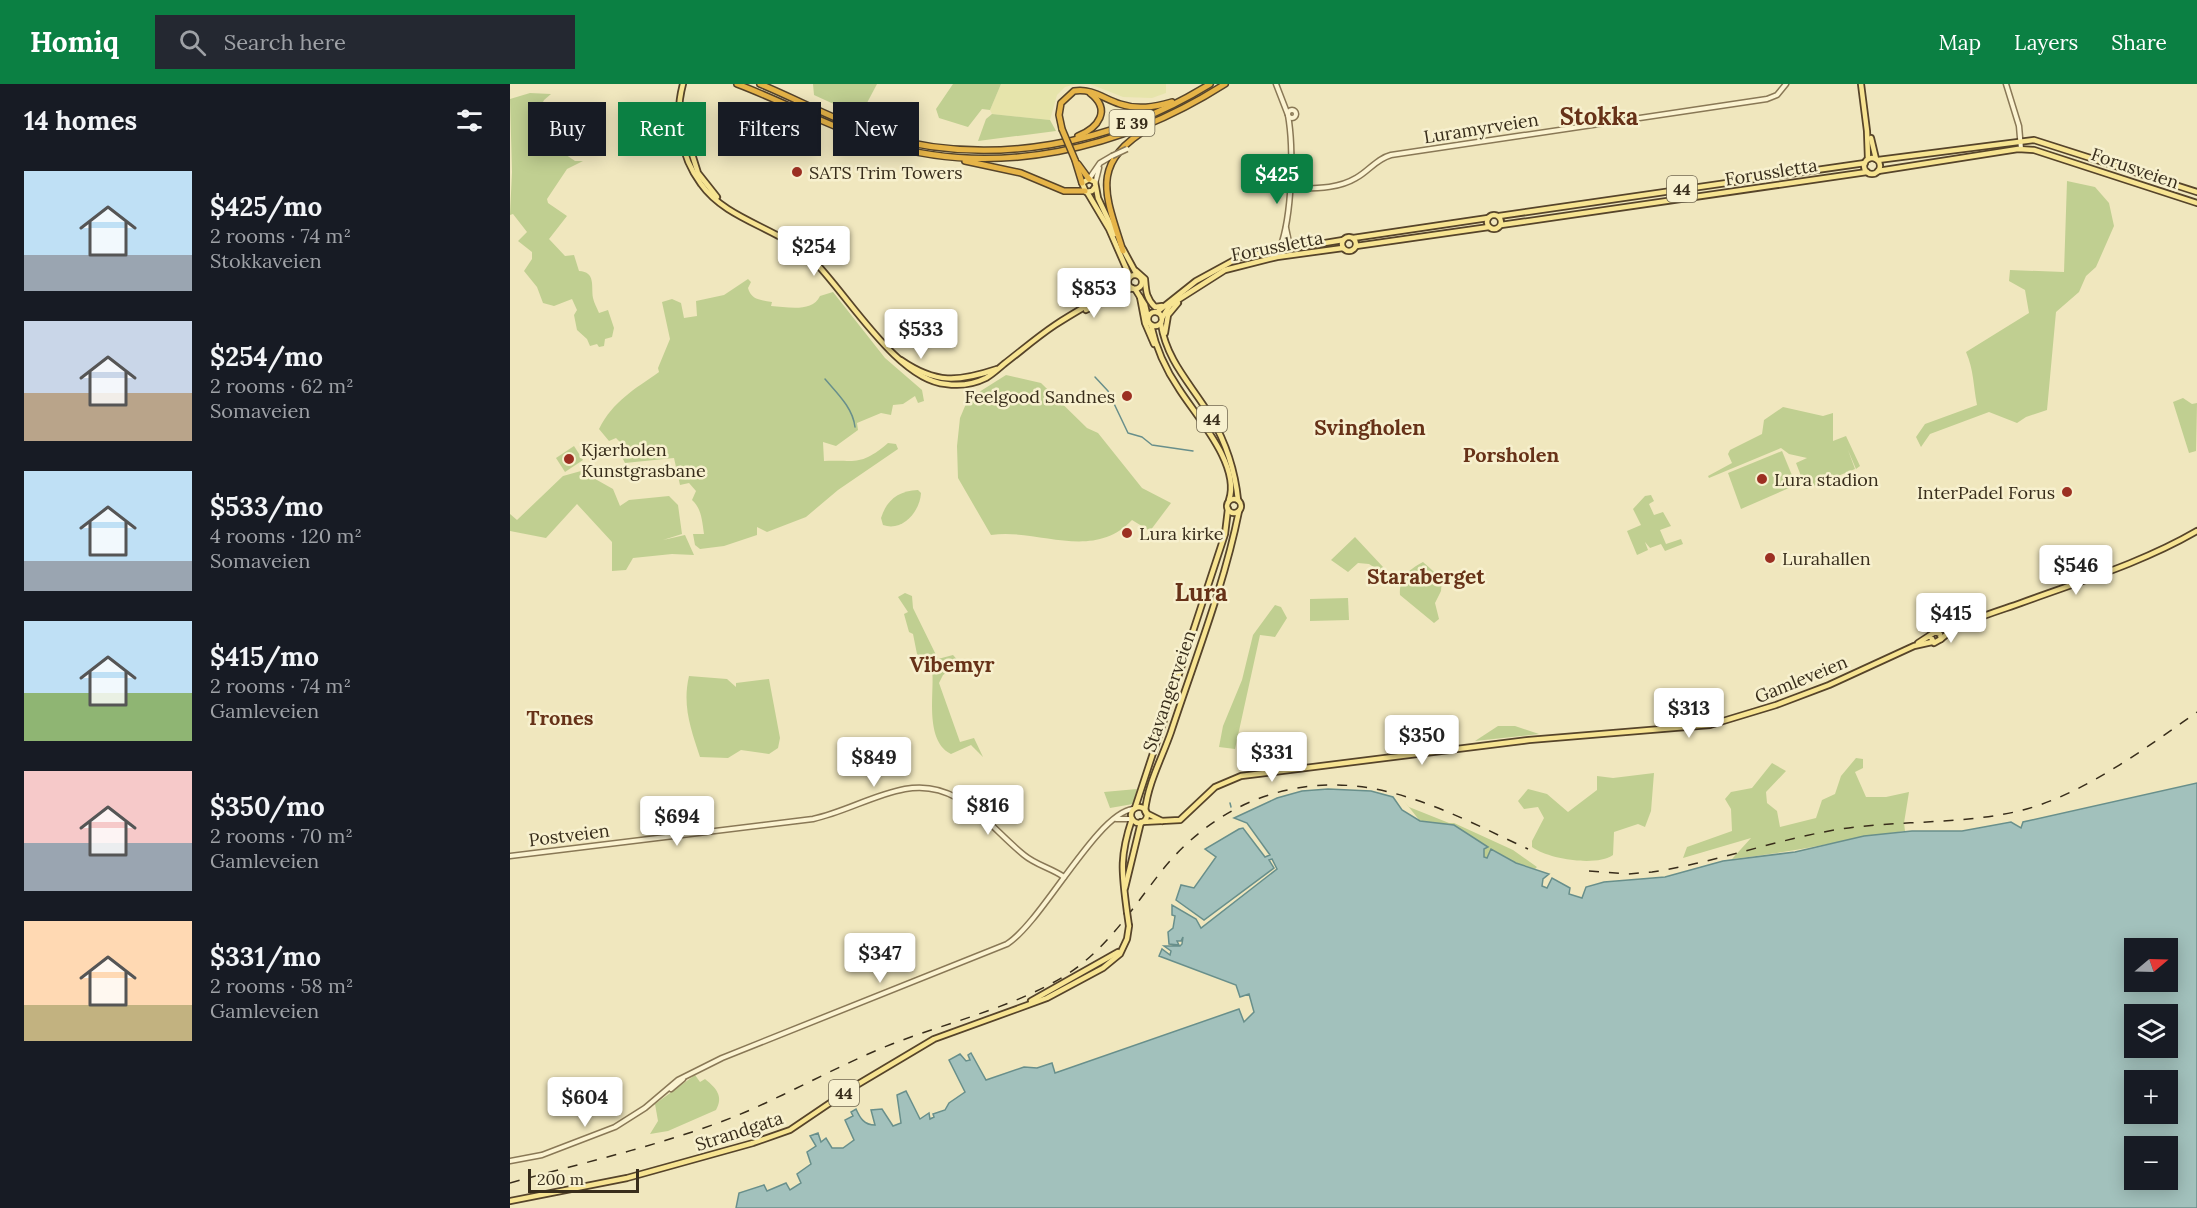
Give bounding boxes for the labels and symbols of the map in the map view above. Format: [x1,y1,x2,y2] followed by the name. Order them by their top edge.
[1560,101,1639,132] district label: Stokka
[1422,108,1540,148] street label: Luramyrveien
[1110,110,1154,136] road number: E 39
[2088,142,2182,194] street label: Forusveien
[1723,153,1819,191] street label: Forussletta
[1241,154,1313,205] pin: $425
[809,161,963,184] place label: SATS Trim Towers
[790,165,804,179] marker: SATS Trim Towers
[1667,176,1697,202] road number: 44
[778,226,850,277] pin: $254
[1229,226,1325,266] street label: Forussletta
[1058,268,1130,319] pin: $853
[885,309,957,360] pin: $533
[964,385,1115,408] place label: Feelgood Sandnes
[1120,389,1134,403] marker: Feelgood Sandnes
[1197,406,1227,432] road number: 44
[1314,414,1426,441] district label: Svingholen
[581,438,706,482] place label: Kjærholen Kunstgrasbane
[1463,442,1559,467] district label: Porsholen
[562,452,576,466] marker: Kjærholen Kunstgrasbane
[1774,468,1879,491] place label: Lura stadion
[1755,472,1769,486] marker: Lura stadion
[1917,481,2055,504] place label: InterPadel Forus
[2060,485,2074,499] marker: InterPadel Forus
[1139,522,1224,545] place label: Lura kirke
[1120,526,1134,540] marker: Lura kirke
[2040,545,2112,596] pin: $546
[1782,547,1871,570] place label: Lurahallen
[1763,551,1777,565] marker: Lurahallen
[1367,563,1485,590] district label: Staraberget
[1174,577,1228,608] district label: Lura
[1915,593,1987,644] pin: $415
[1137,627,1201,755] street label: Stavangerveien
[1751,650,1851,708] street label: Gamleveien
[909,651,995,678] district label: Vibemyr
[1653,688,1725,739] pin: $313
[527,705,594,730] district label: Trones
[1386,715,1458,766] pin: $350
[1236,732,1308,783] pin: $331
[838,737,910,788] pin: $849
[952,785,1024,836] pin: $816
[641,796,713,847] pin: $694
[527,819,611,851] street label: Postveien
[844,933,916,984] pin: $347
[2124,938,2178,992] north arrow
[549,1077,621,1128] pin: $604
[829,1080,859,1106] road number: 44
[692,1106,786,1156] street label: Strandgata
[528,1166,639,1194] scale bar

